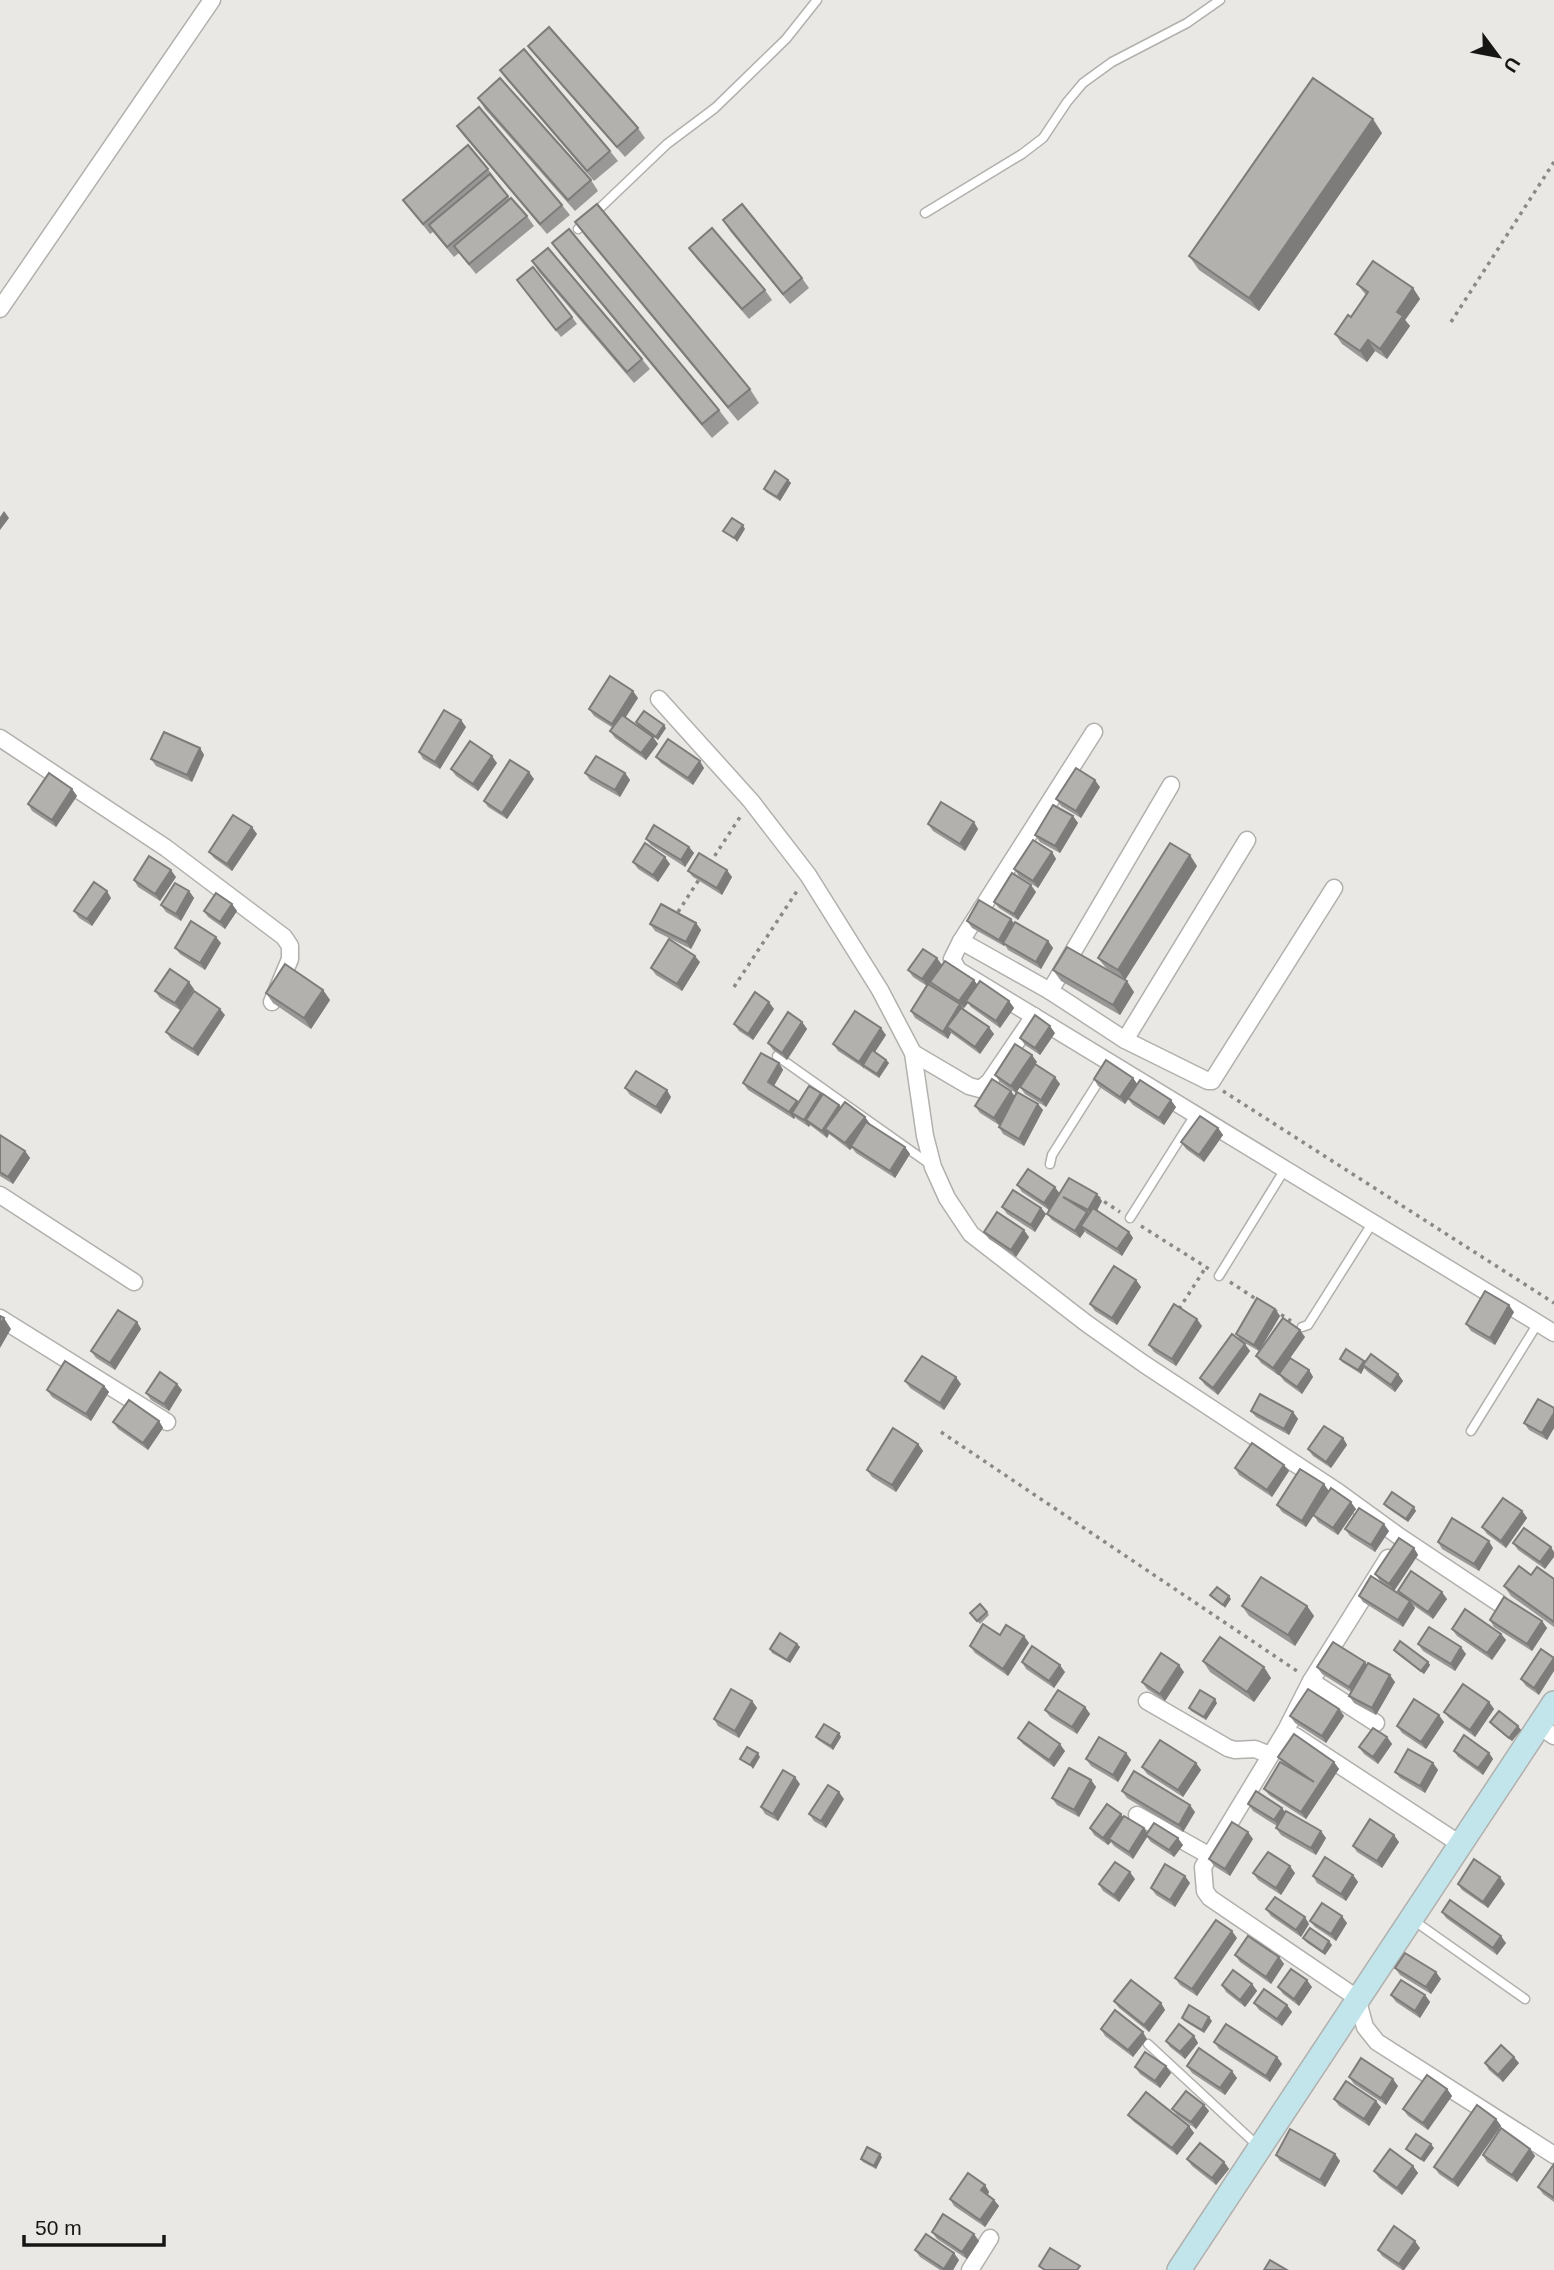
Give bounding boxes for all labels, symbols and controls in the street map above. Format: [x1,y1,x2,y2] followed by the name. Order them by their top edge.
[1463,21,1533,91] north arrow
[1499,53,1525,76] text: U
[24,2204,164,2248] scale bar
[35,2216,82,2239] text: 50 m

